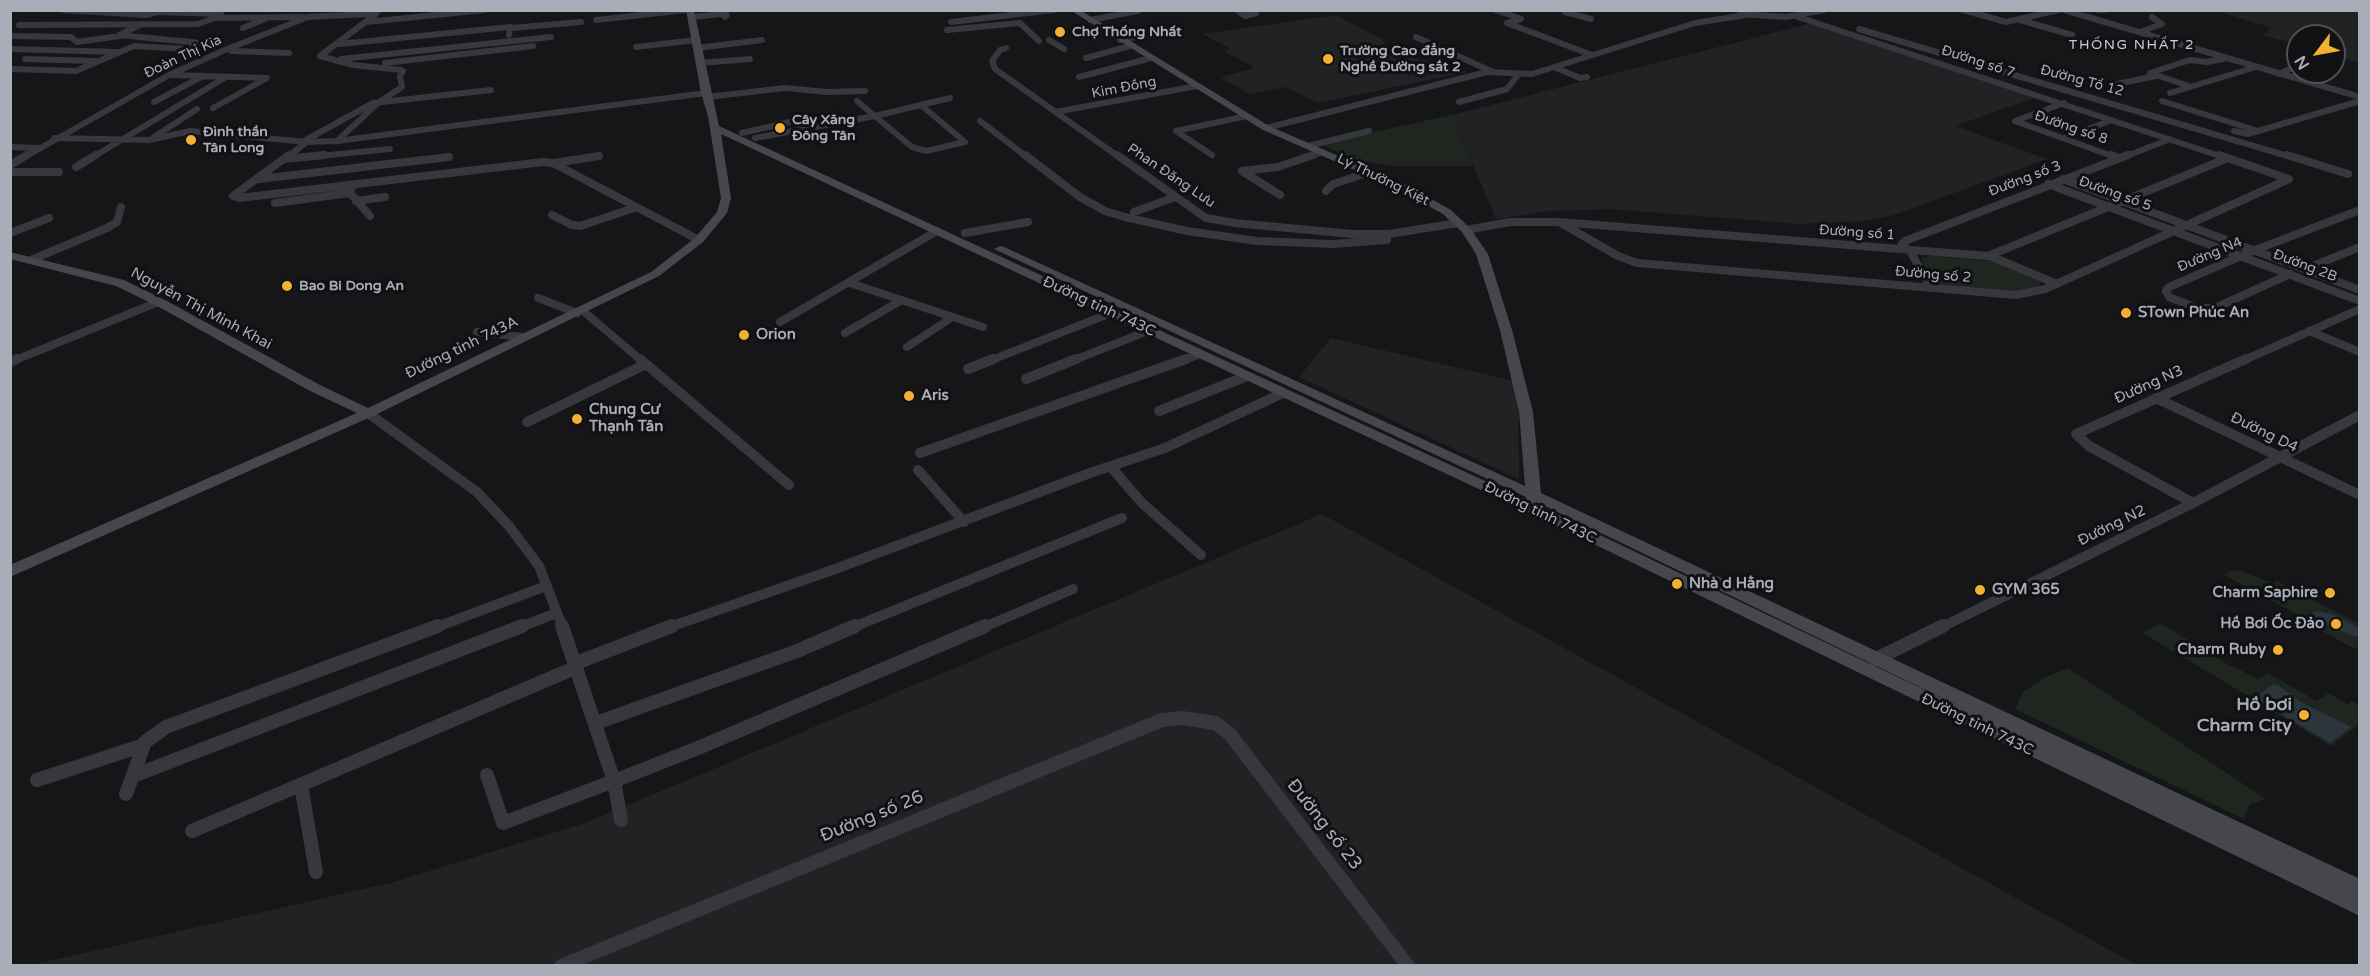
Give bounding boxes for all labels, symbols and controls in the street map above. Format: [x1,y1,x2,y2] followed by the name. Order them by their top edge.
[1072,24,1182,40] place label: Chợ Thống Nhất
[2286,24,2346,84] north arrow
[1053,25,1067,39] marker: Chợ Thống Nhất
[142,32,224,82] street label: Đoàn Thị Kia
[2069,37,2195,53] district label: THỐNG NHẤT 2
[1939,42,2017,82] street label: Đường số 7
[1340,43,1461,76] place label: Trường Cao đẳng Nghề Đường sắt 2
[1321,52,1335,66] marker: Trường Cao đẳng Nghề Đường sắt 2
[2291,52,2314,73] text: N
[2038,62,2126,100] street label: Đường Tổ 12
[1090,74,1158,102] street label: Kim Đồng
[2032,108,2110,148] street label: Đường số 8
[792,112,856,144] place label: Cây Xăng Đông Tân
[773,121,787,135] marker: Cây Xăng Đông Tân
[203,124,268,156] place label: Đình thần Tân Long
[184,133,198,147] marker: Đình thần Tân Long
[1124,140,1218,212] street label: Phan Đăng Lưu
[1334,150,1432,210] street label: Lý Thường Kiệt
[1986,157,2064,201] street label: Đường số 3
[2076,173,2154,215] street label: Đường số 5
[1818,222,1896,244] street label: Đường số 1
[2175,234,2245,276] street label: Đường N4
[2271,246,2339,286] street label: Đường 2B
[1894,263,1972,287] street label: Đường số 2
[127,264,275,354] street label: Nguyễn Thị Minh Khai
[1040,273,1158,341] street label: Đường tỉnh 743C
[299,278,404,294] place label: Bao Bi Dong An
[280,279,294,293] marker: Bao Bi Dong An
[2138,304,2249,322] place label: STown Phúc An
[2119,306,2133,320] marker: STown Phúc An
[403,313,521,383] street label: Đường tỉnh 743A
[756,326,796,344] place label: Orion
[737,328,751,342] marker: Orion
[2112,362,2186,408] street label: Đường N3
[921,387,949,405] place label: Aris
[902,389,916,403] marker: Aris
[589,401,663,436] place label: Chung Cư Thạnh Tân
[2227,409,2301,457] street label: Đường D4
[570,412,584,426] marker: Chung Cư Thạnh Tân
[1481,478,1599,548] street label: Đường tỉnh 743C
[2075,502,2149,550] street label: Đường N2
[1689,575,1774,593] place label: Nhà d Hằng
[1670,577,1684,591] marker: Nhà d Hằng
[1992,581,2060,599] place label: GYM 365
[1973,583,1987,597] marker: GYM 365
[2213,584,2318,602] place label: Charm Saphire
[2323,586,2337,600] marker: Charm Saphire
[2220,615,2324,633] place label: Hồ Bơi Ốc Đảo
[2329,617,2343,631] marker: Hồ Bơi Ốc Đảo
[2177,641,2266,659] place label: Charm Ruby
[2271,643,2285,657] marker: Charm Ruby
[1918,690,2036,760] street label: Đường tỉnh 743C
[2197,694,2292,736] place label: Hồ bơi Charm City
[2297,708,2311,722] marker: Hồ bơi Charm City
[1282,775,1366,875] street label: Đường số 23
[817,786,927,848] street label: Đường số 26

